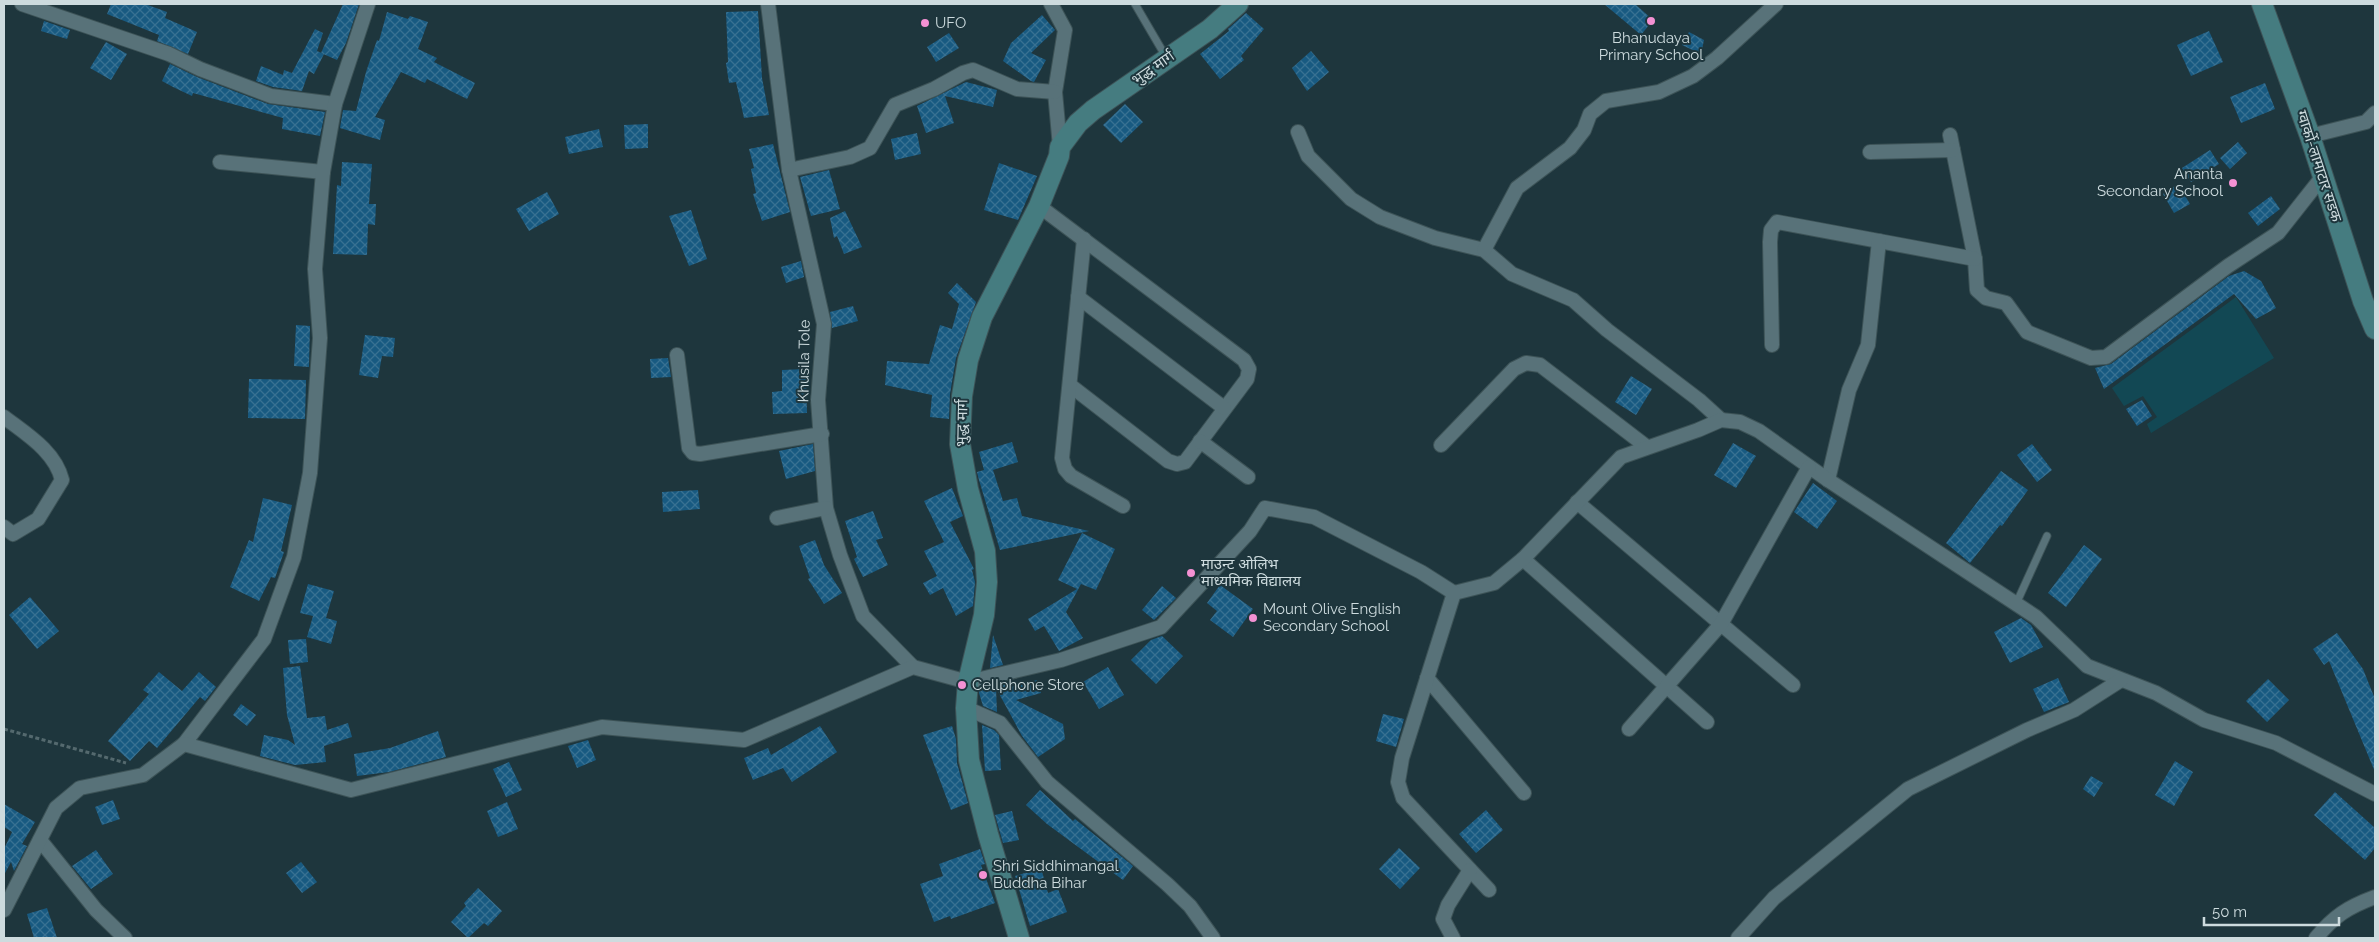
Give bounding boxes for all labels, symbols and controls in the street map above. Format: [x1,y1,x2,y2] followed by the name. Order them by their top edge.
[935,14,966,32] place label: UFO
[1645,15,1657,27] marker: Bhanudaya Primary School
[919,17,931,29] marker: UFO
[1599,29,1704,64] place label: Bhanudaya Primary School
[1128,46,1179,90] street label: भुद्ध मार्ग
[2292,108,2346,224] street label: ग्वार्को-लामाटार सडक
[2097,165,2224,200] place label: Ananta Secondary School
[2227,177,2239,189] marker: Ananta Secondary School
[794,319,814,403] street label: Khusila Tole
[953,398,972,447] street label: भुद्ध मार्ग
[1201,555,1301,590] place label: माउन्ट ओलिभ माध्यमिक विद्यालय
[1185,567,1197,579] marker: माउन्ट ओलिभ माध्यमिक विद्यालय
[1263,600,1401,635] place label: Mount Olive English Secondary School
[1247,612,1259,624] marker: Mount Olive English Secondary School
[972,676,1084,694] place label: Cellphone Store
[956,679,968,691] marker: Cellphone Store
[993,857,1119,892] place label: Shri Siddhimangal Buddha Bihar
[977,869,989,881] marker: Shri Siddhimangal Buddha Bihar
[2204,894,2339,926] scale bar
[2212,903,2247,921] text: 50 m

